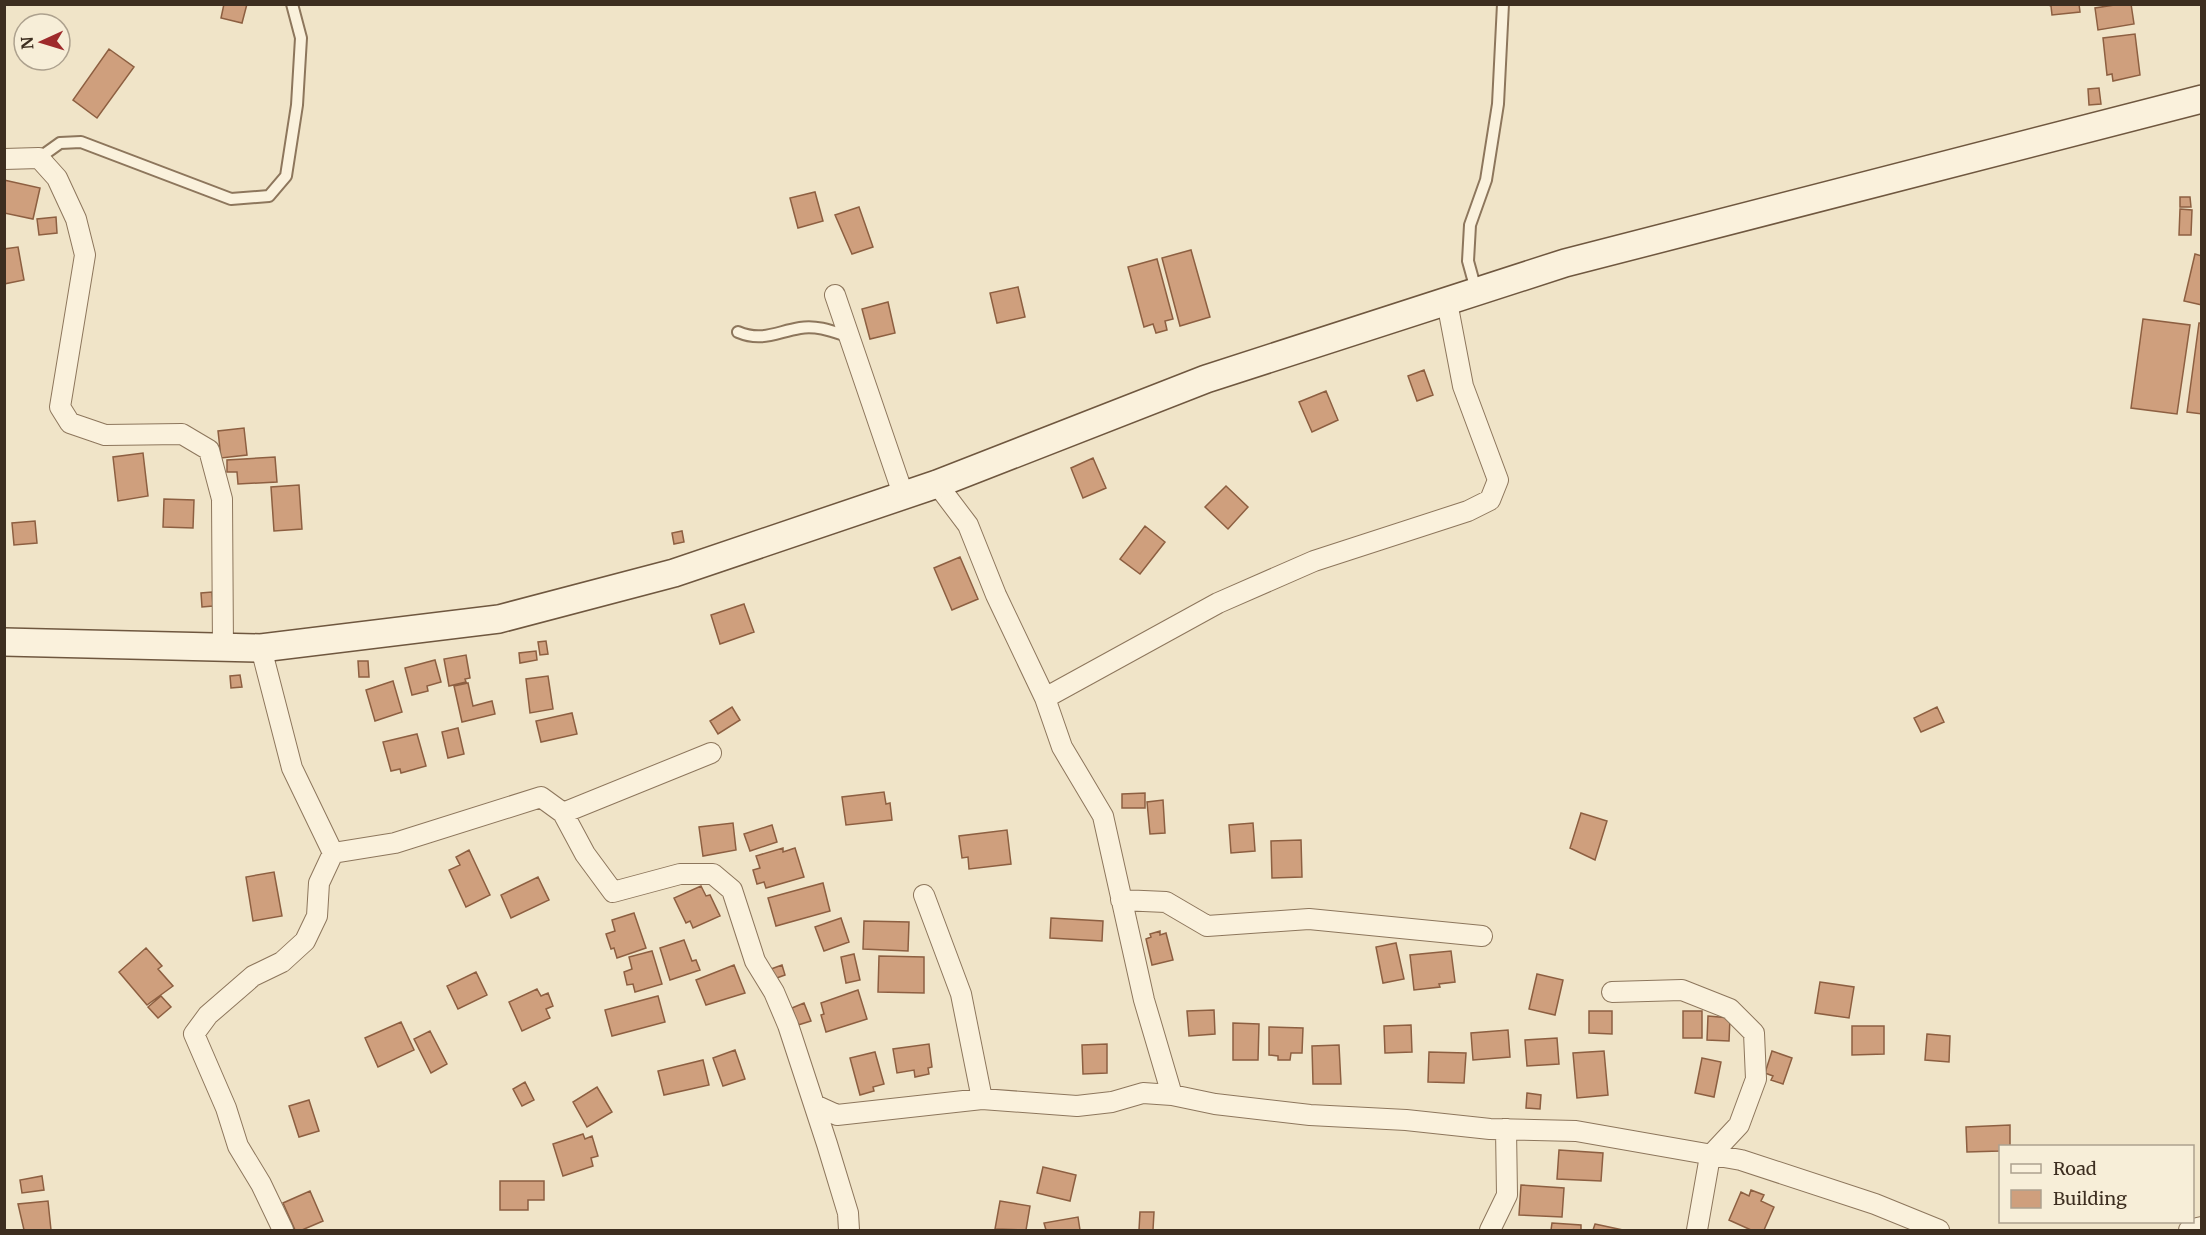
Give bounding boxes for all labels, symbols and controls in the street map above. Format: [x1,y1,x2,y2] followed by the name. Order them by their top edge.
[12,12,72,72] north arrow
[17,36,37,50] text: N
[1999,1145,2194,1223] legend
[2053,1157,2097,1180] text: Road
[2053,1187,2127,1210] text: Building

